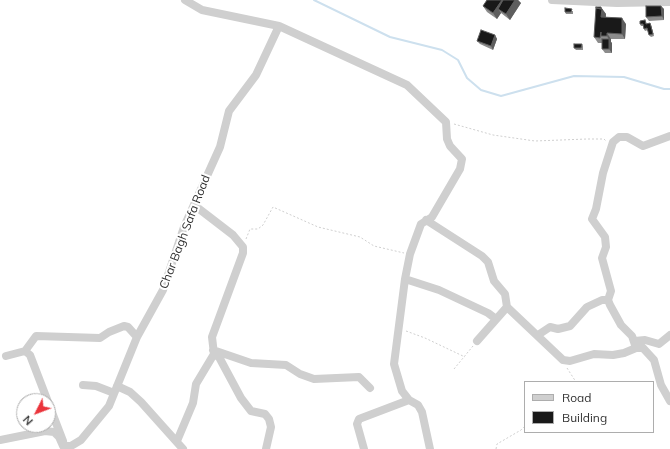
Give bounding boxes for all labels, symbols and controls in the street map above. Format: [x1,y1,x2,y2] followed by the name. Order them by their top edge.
[157,173,213,291] street label: Char Bagh Safa Road
[524,381,654,433] legend
[562,390,591,405] text: Road
[16,393,56,433] north arrow
[562,410,607,425] text: Building
[20,413,36,428] text: N

